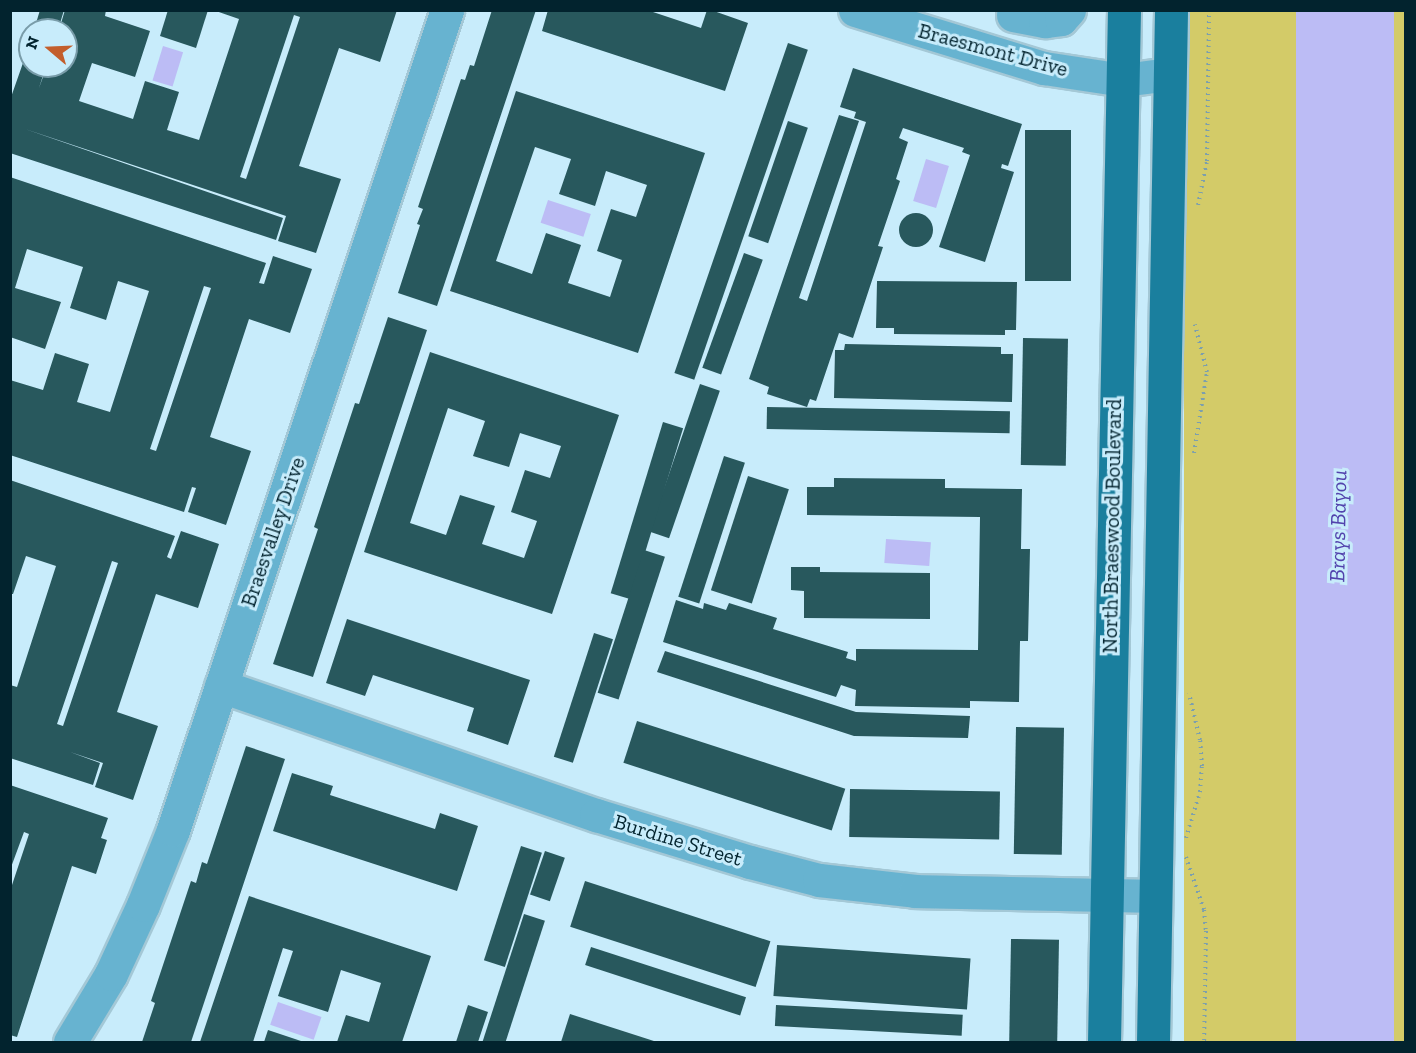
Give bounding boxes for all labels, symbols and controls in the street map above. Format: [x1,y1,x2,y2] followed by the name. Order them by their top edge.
[18,18,78,78] north arrow
[916,18,1070,82] street label: Braesmont Drive
[21,34,43,51] text: N
[1097,398,1127,654] street label: North Braeswood Boulevard
[236,454,310,610] street label: Braesvalley Drive
[1324,470,1352,582] water label: Brays Bayou
[611,809,745,871] street label: Burdine Street

